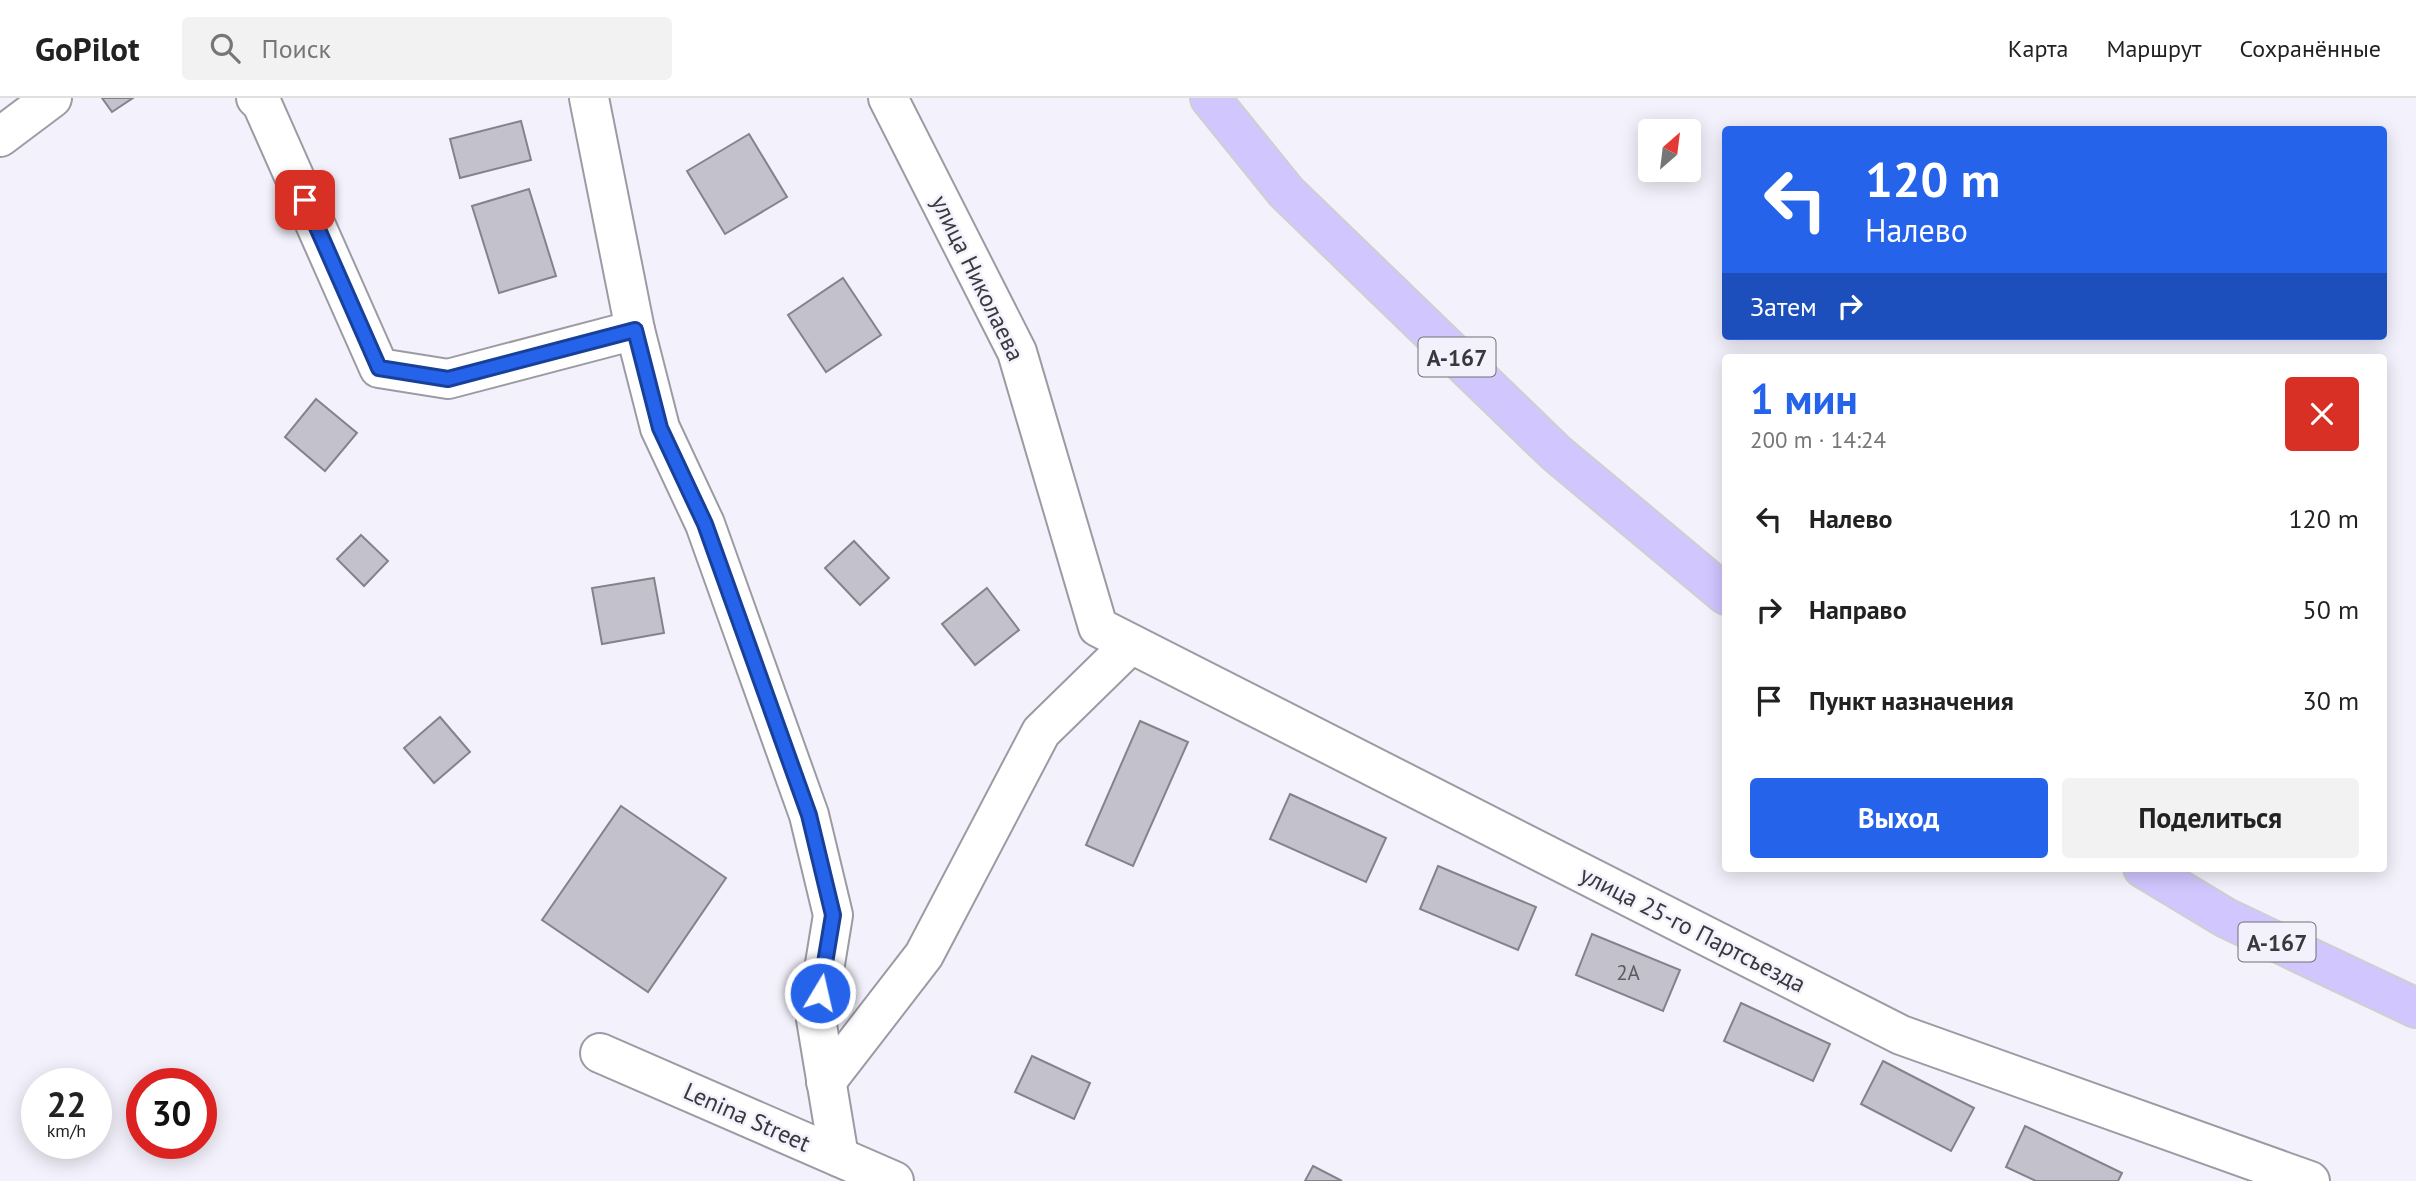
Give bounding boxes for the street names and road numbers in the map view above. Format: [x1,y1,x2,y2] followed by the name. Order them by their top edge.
[924,190,1032,366] street label: улица Николаева
[1418,338,1496,376] road number: А-167
[1575,859,1811,999] street label: улица 25-го Партсъезда
[2238,922,2316,962] road number: А-167
[679,1075,815,1159] street label: Lenina Street

